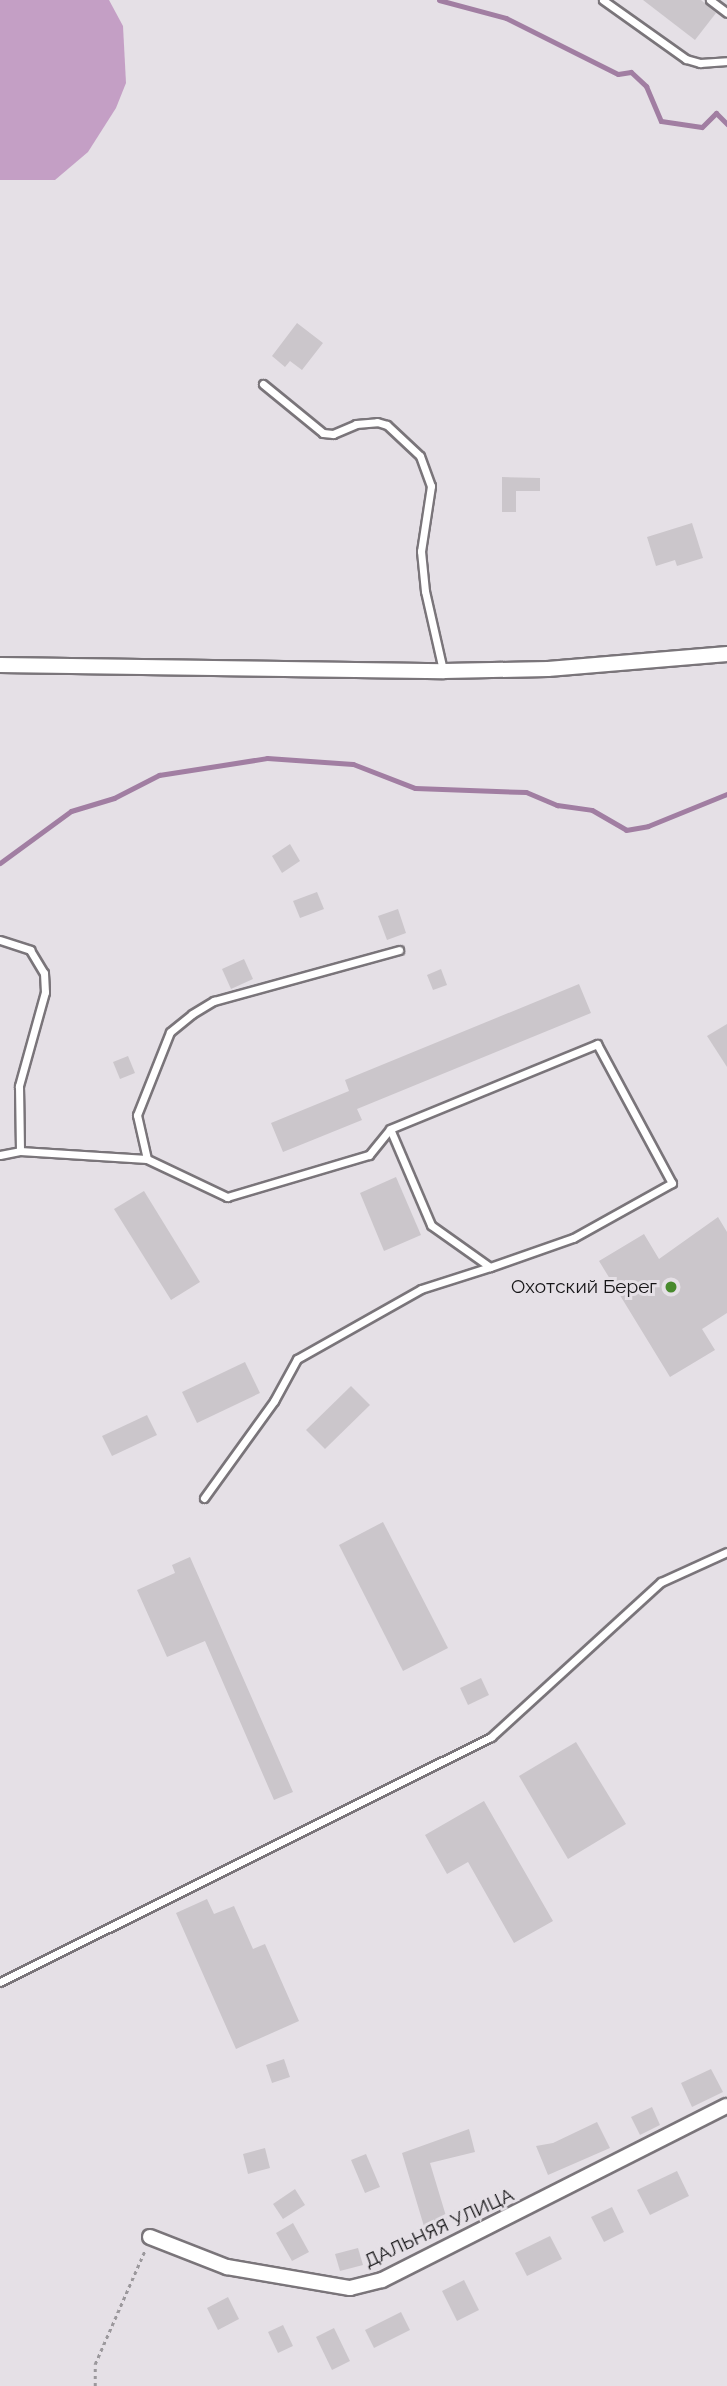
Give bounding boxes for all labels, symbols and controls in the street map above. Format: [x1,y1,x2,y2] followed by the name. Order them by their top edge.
[511,1276,657,1298] place label: Охотский Берег
[663,1279,679,1295] marker: Охотский Берег
[361,2183,517,2273] street label: ДАЛЬНЯЯ УЛИЦА

